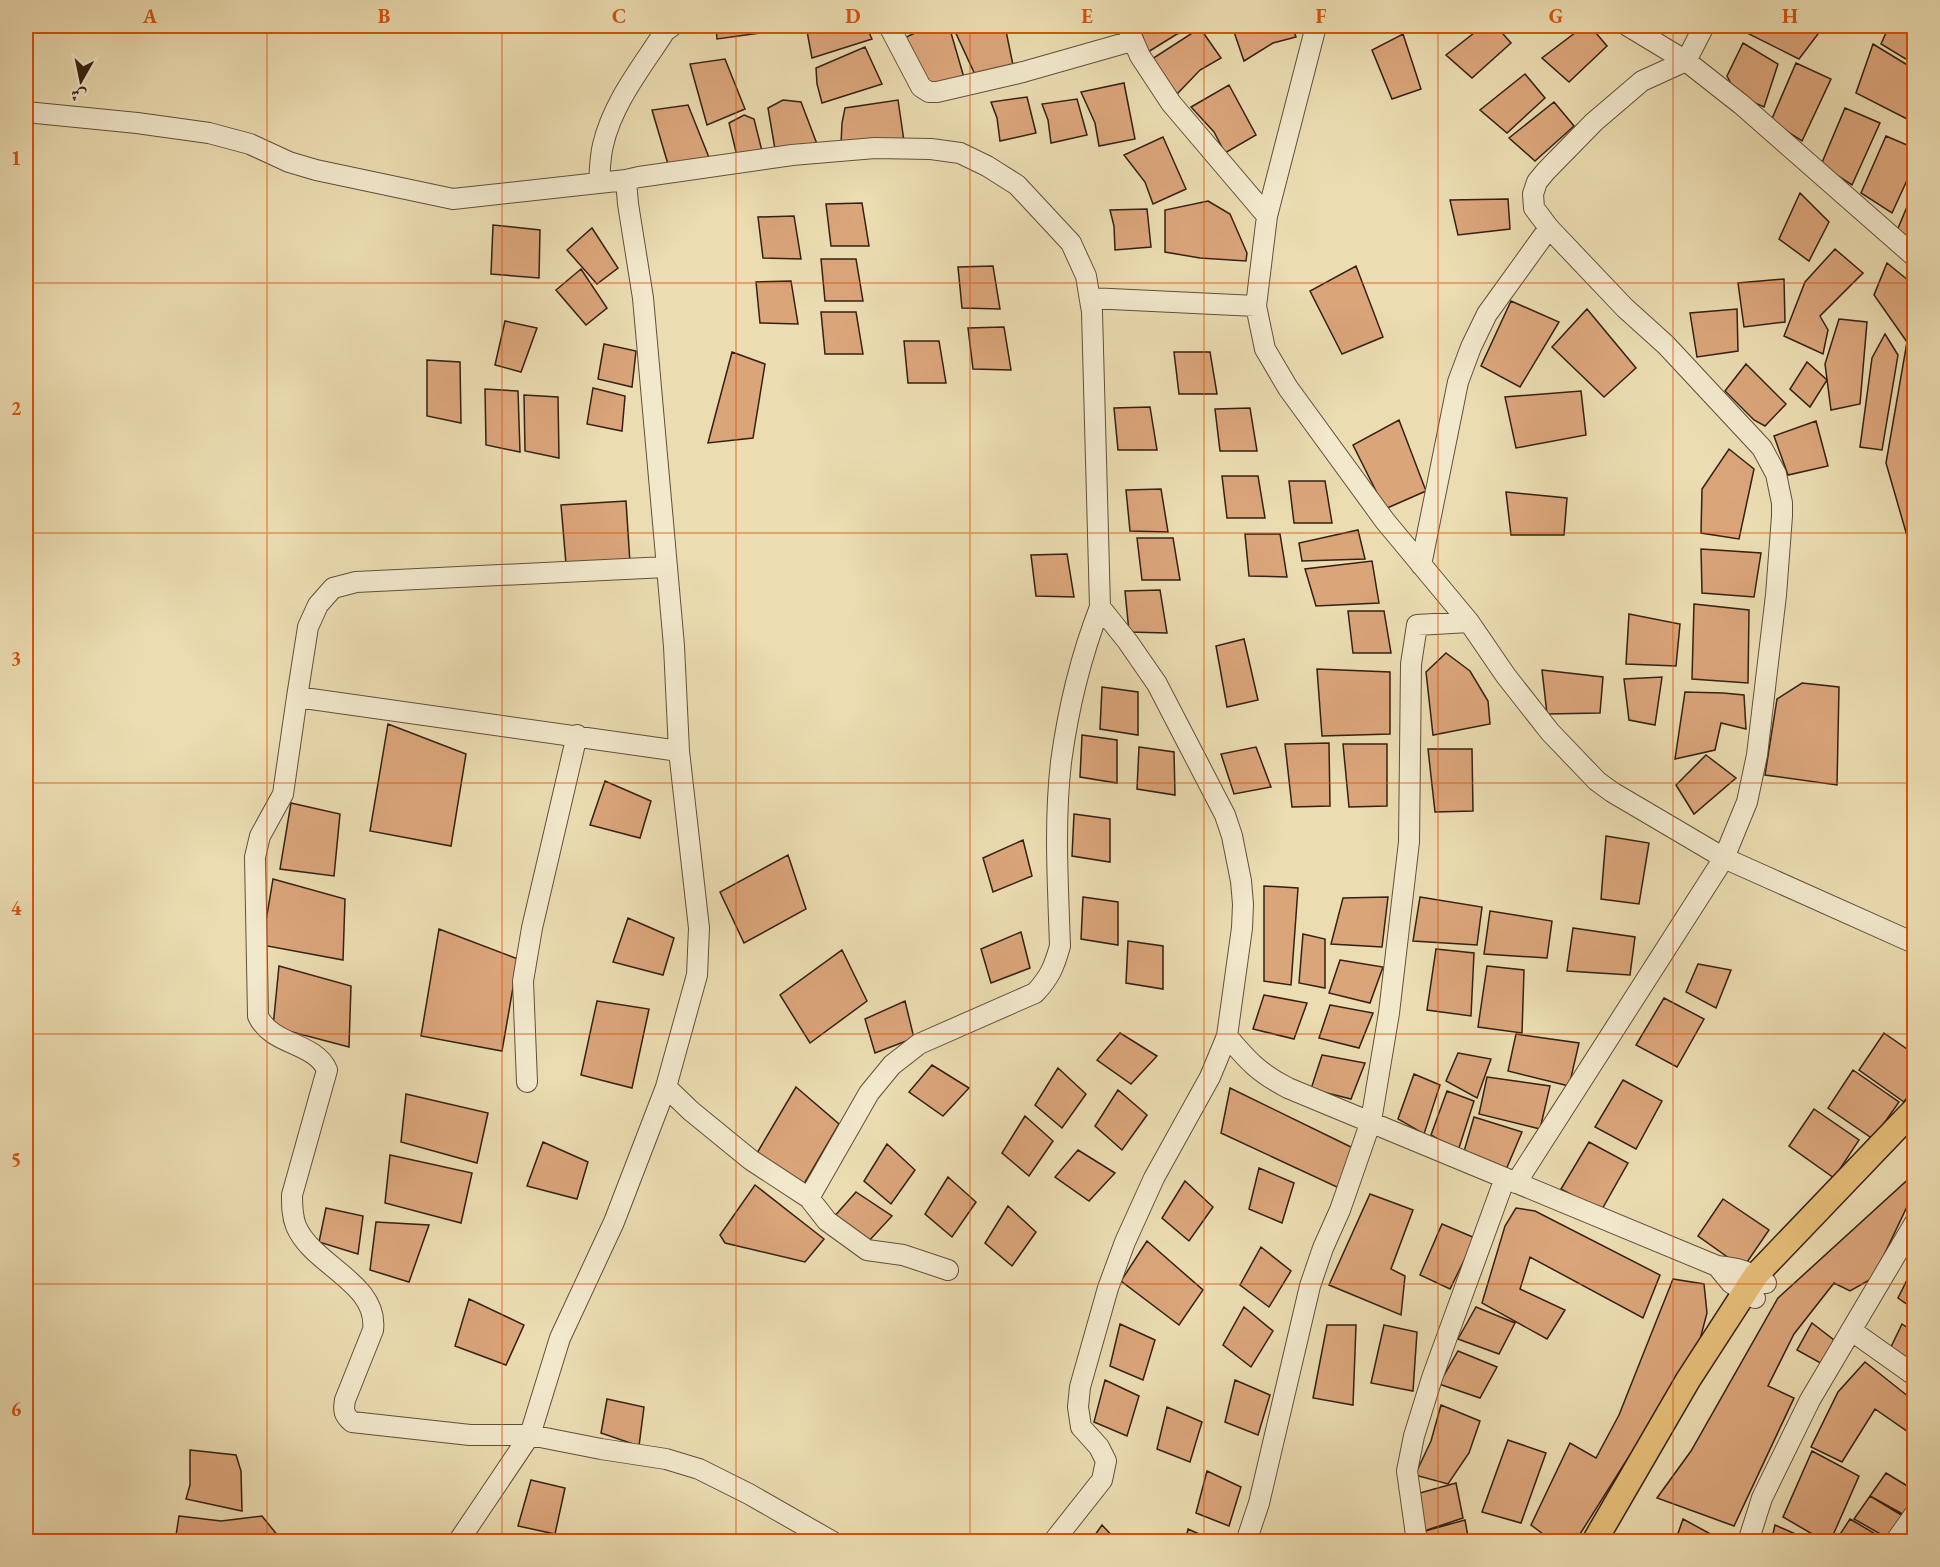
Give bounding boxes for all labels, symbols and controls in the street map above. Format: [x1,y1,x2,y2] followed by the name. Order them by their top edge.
[142,3,158,29] text: A
[378,3,390,29] text: B
[612,3,626,29] text: C
[845,3,861,29] text: D
[1081,3,1093,29] text: E
[1316,3,1327,29] text: F
[1549,3,1563,29] text: G
[1782,3,1798,29] text: H
[51,51,111,111] north arrow
[69,84,88,107] text: ش
[11,145,21,171] text: 1
[11,395,22,421] text: 2
[11,645,21,671] text: 3
[11,895,22,921] text: 4
[11,1146,21,1172] text: 5
[11,1396,22,1422] text: 6

